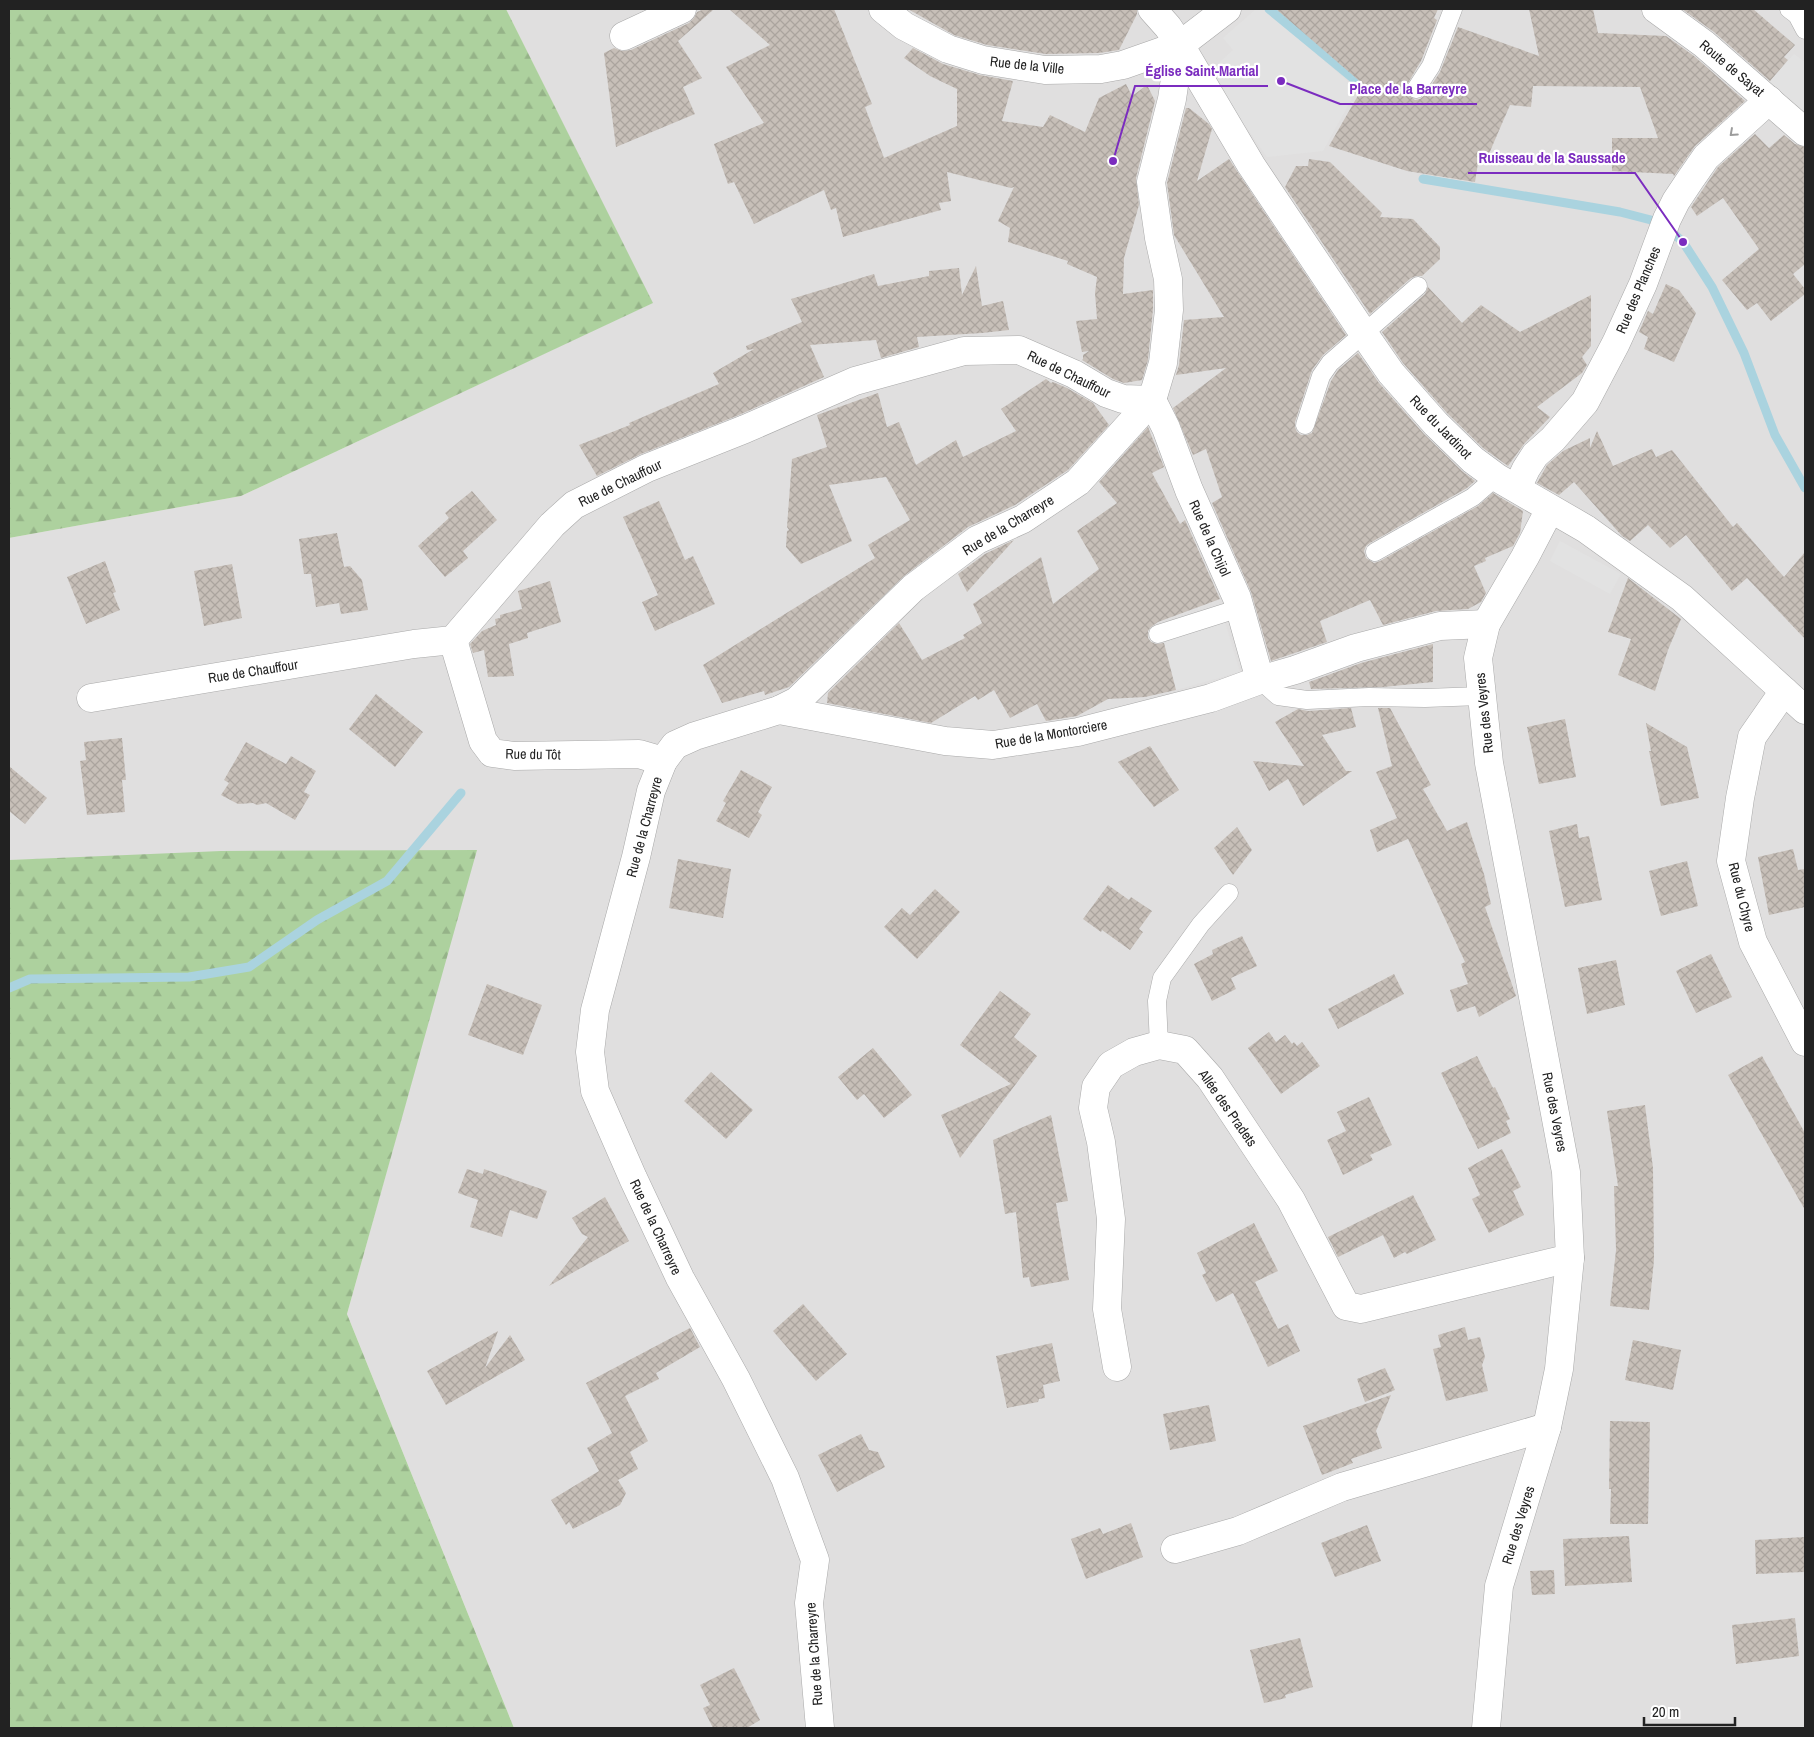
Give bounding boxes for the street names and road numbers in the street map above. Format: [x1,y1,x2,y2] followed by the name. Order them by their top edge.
[1696,36,1768,100] street label: Route de Sayat
[989,52,1065,78] street label: Rue de la Ville
[1612,243,1665,336] street label: Rue des Planches
[1024,346,1114,402] street label: Rue de Chauffour
[1406,391,1476,463] street label: Rue du Jardinot
[575,455,665,511] street label: Rue de Chauffour
[959,491,1057,559] street label: Rue de la Charreyre
[1185,497,1235,579] street label: Rue de la Chijol
[207,655,299,687] street label: Rue de Chauffour
[1471,672,1497,754] street label: Rue des Veyres
[994,715,1108,753] street label: Rue de la Montorciere
[505,745,561,763] street label: Rue du Tôt
[622,775,666,879] street label: Rue de la Charreyre
[1725,860,1759,934] street label: Rue du Chyre
[1194,1065,1261,1150] street label: Allée des Pradets
[1538,1071,1572,1154] street label: Rue des Veyres
[626,1176,686,1278] street label: Rue de la Charreyre
[1498,1483,1539,1566] street label: Rue des Veyres
[801,1602,827,1706] street label: Rue de la Charreyre

